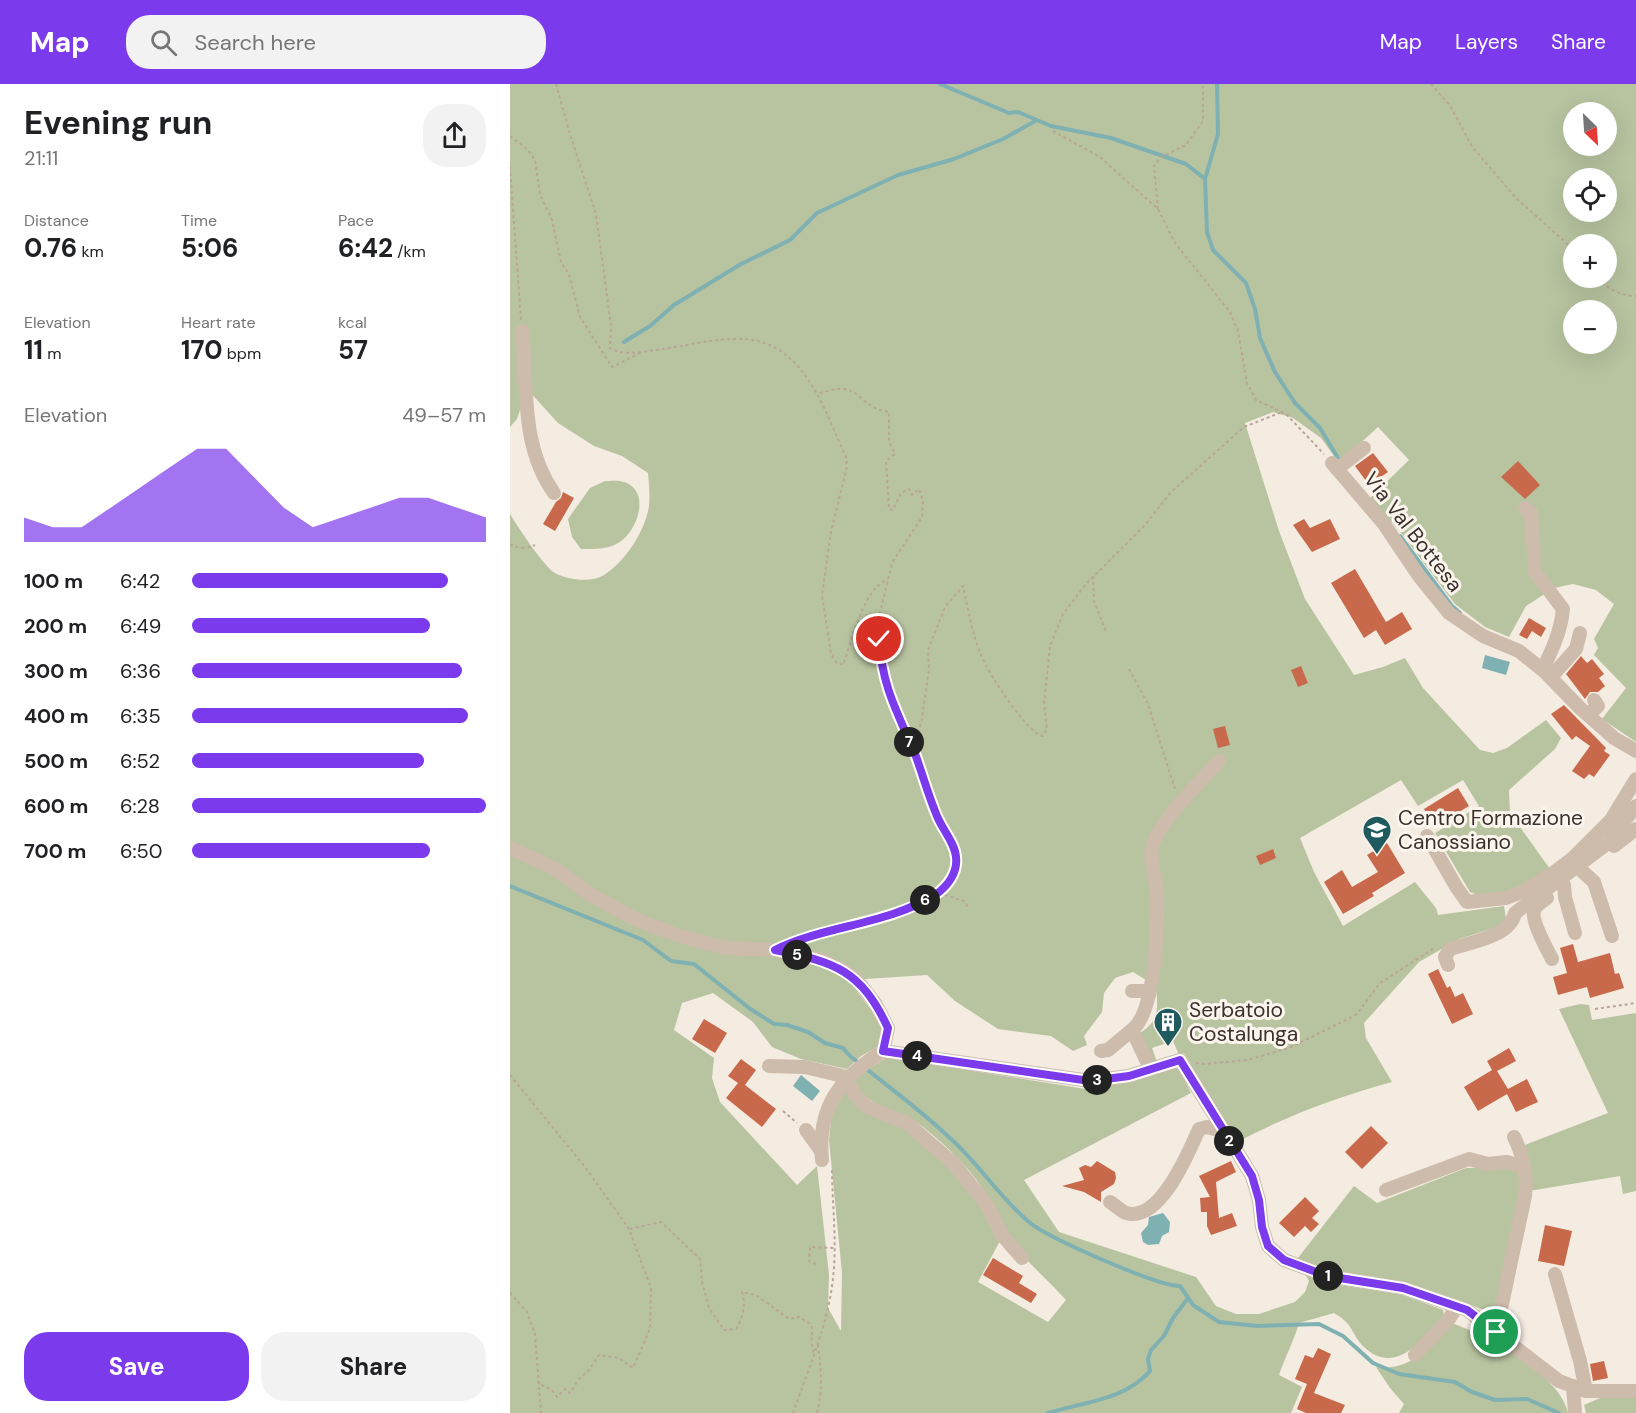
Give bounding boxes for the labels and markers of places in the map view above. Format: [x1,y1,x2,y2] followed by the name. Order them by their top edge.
[853,613,904,664] pin
[894,727,924,757] pin: 7
[1398,804,1583,856] place label: Centro Formazione Canossiano
[1361,814,1393,856] school or university icon: Centro Formazione Canossiano
[910,885,940,915] pin: 6
[782,940,812,970] pin: 5
[1189,996,1298,1048] place label: Serbatoio Costalunga
[1152,1006,1184,1048] building icon: Serbatoio Costalunga
[902,1041,932,1071] pin: 4
[1082,1065,1112,1095] pin: 3
[1214,1126,1244,1156] pin: 2
[1313,1261,1343,1291] pin: 1
[1470,1306,1521,1357] pin

